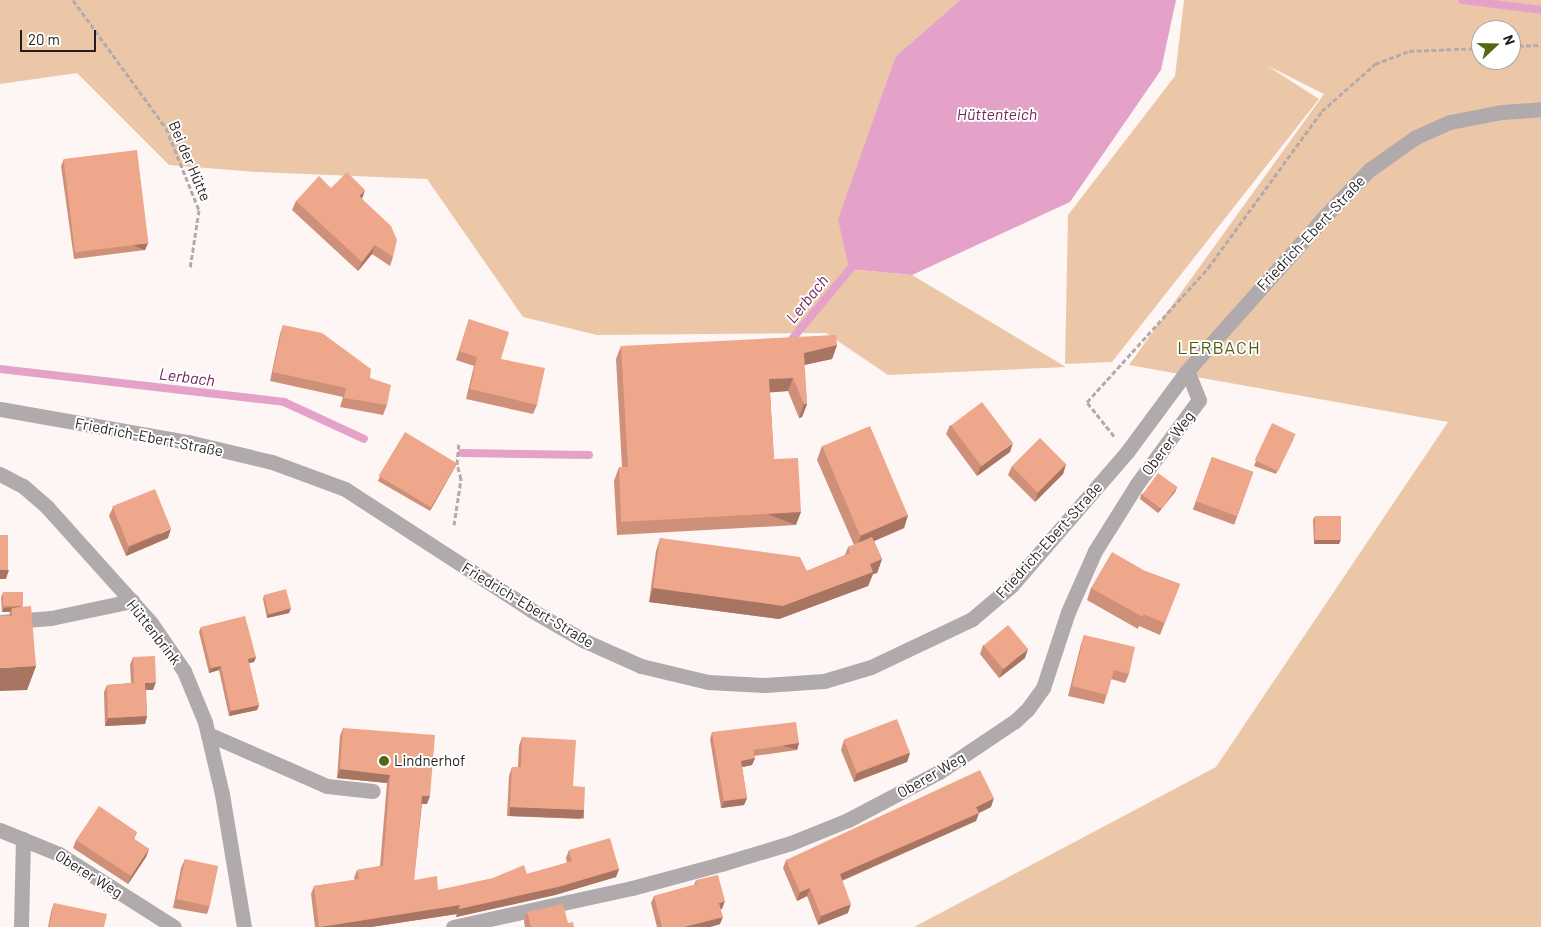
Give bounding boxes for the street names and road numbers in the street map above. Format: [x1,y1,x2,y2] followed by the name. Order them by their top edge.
[165,118,215,204] street label: Bei der Hütte
[1253,172,1369,294] street label: Friedrich-Ebert-Straße
[1138,407,1198,479] street label: Oberer Weg
[73,414,225,460] street label: Friedrich-Ebert-Straße
[992,478,1106,602] street label: Friedrich-Ebert-Straße
[459,559,597,651] street label: Friedrich-Ebert-Straße
[123,596,185,668] street label: Hüttenbrink
[894,748,968,802] street label: Oberer Weg
[52,846,126,902] street label: Oberer Weg

